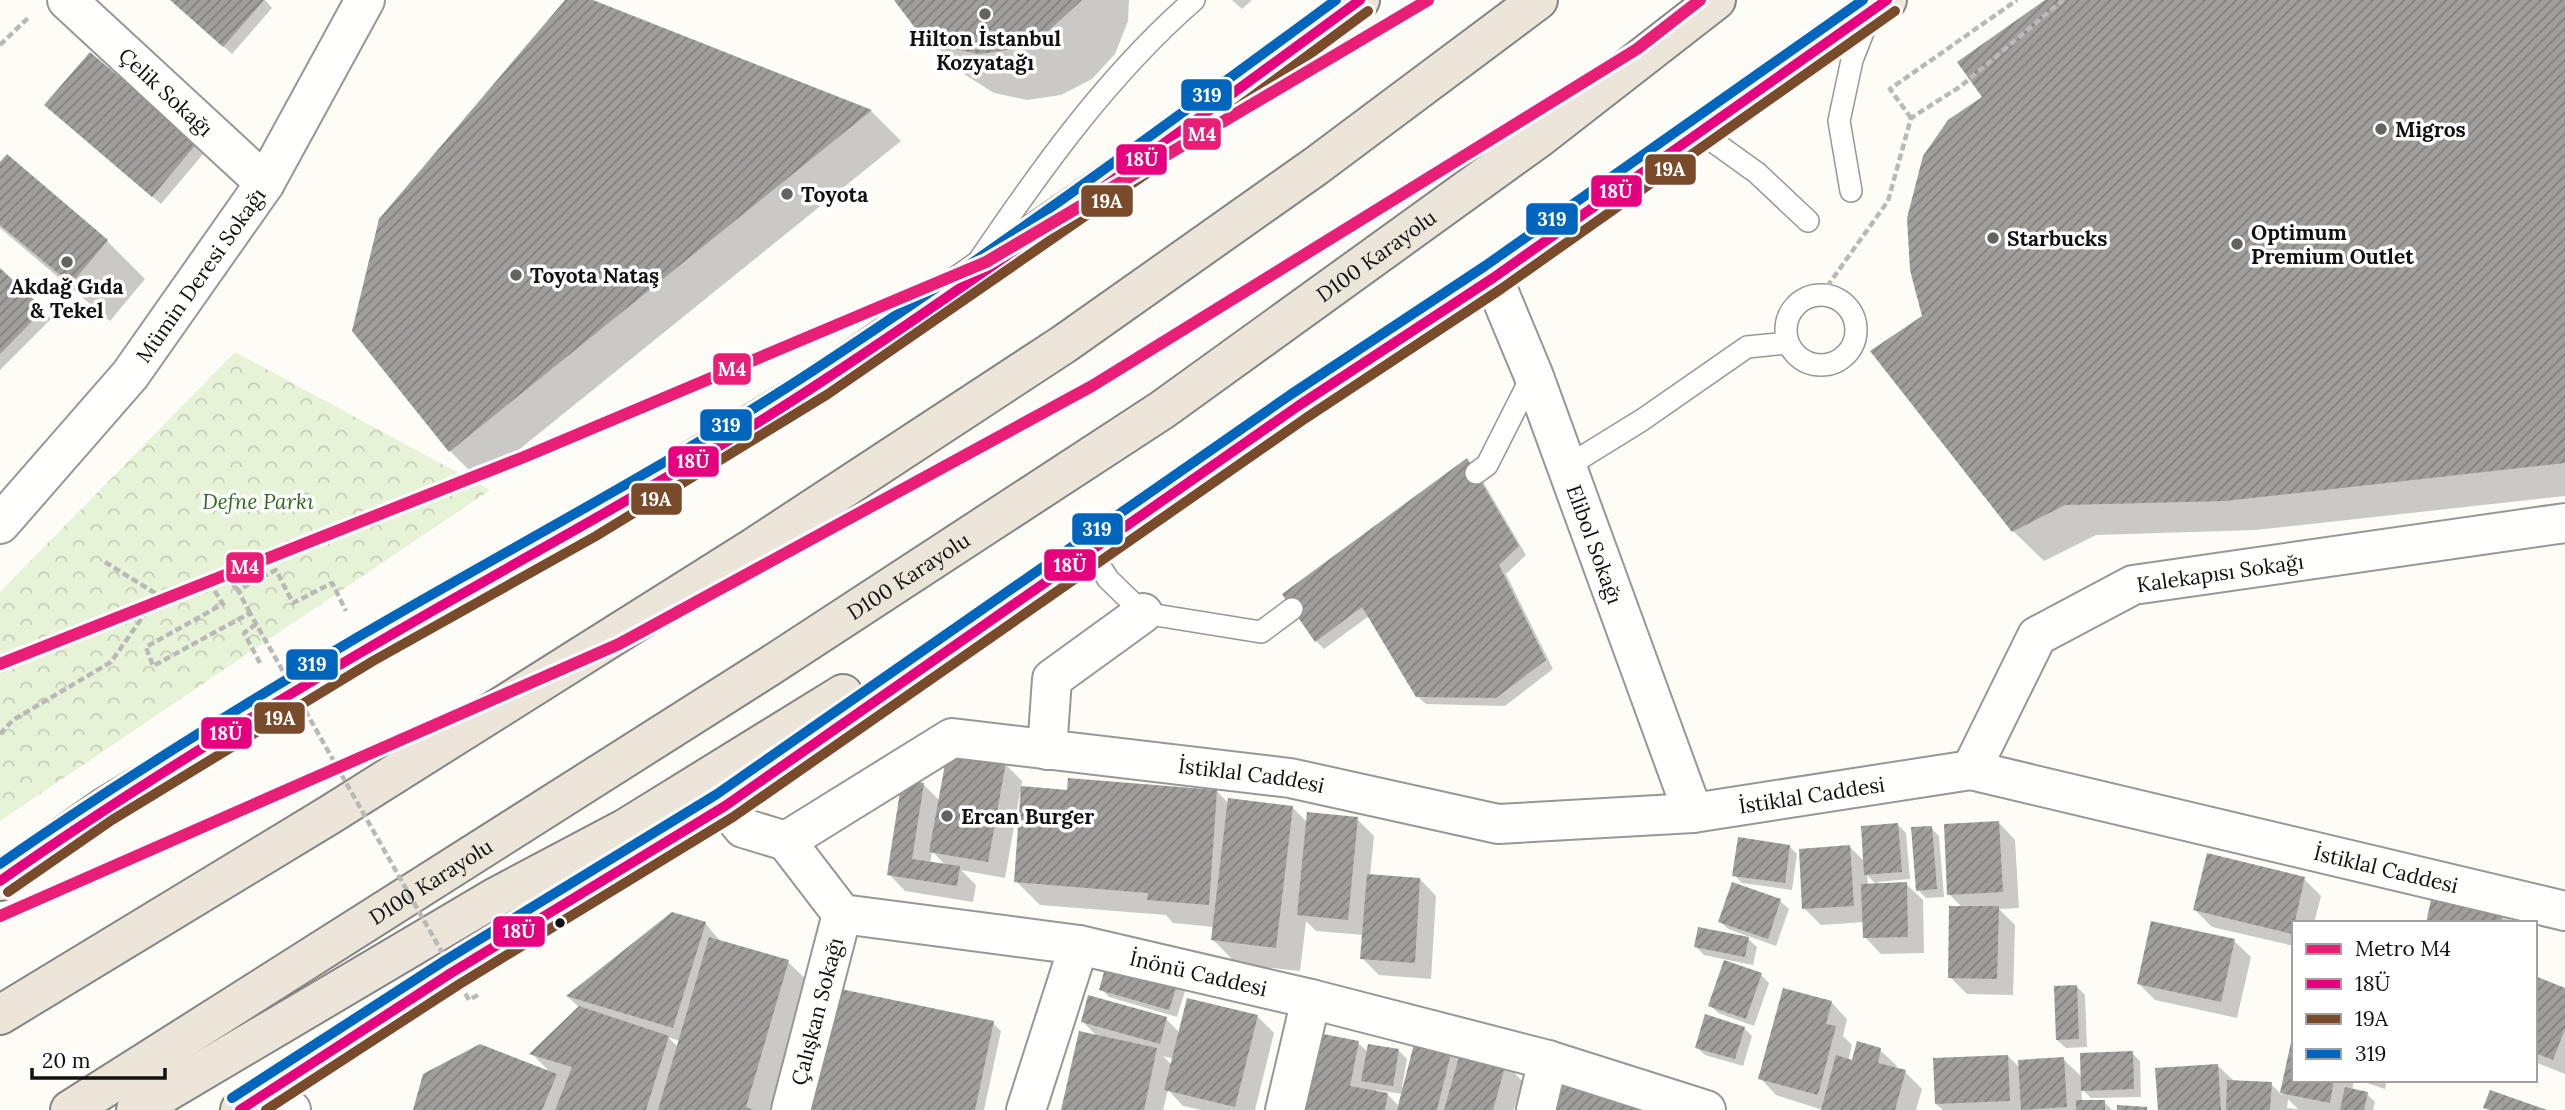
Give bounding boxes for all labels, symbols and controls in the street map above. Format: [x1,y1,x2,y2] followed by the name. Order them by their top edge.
[977,6,993,22] marker: Hilton İstanbul Kozyatağı
[909,25,1062,76] place label: Hilton İstanbul Kozyatağı
[113,41,219,142] street label: Çelik Sokağı
[1180,78,1233,112] line badge: 319
[1192,83,1222,107] text: 319
[2395,116,2466,143] place label: Migros
[1182,117,1222,151] line badge: M4
[2373,121,2389,137] marker: Migros
[1188,122,1216,146] text: M4
[1115,143,1168,176] line badge: 18Ü
[1125,147,1159,171] text: 18Ü
[1644,153,1697,186] line badge: 19A
[1655,157,1686,181] text: 19A
[1590,174,1643,208] line badge: 18Ü
[1599,179,1633,203] text: 18Ü
[801,181,868,208] place label: Toyota
[130,182,271,368] street label: Mümin Deresi Sokağı
[1080,184,1134,218] line badge: 19A
[779,186,795,202] marker: Toyota
[1092,189,1123,213] text: 19A
[1525,202,1579,236] line badge: 319
[1311,203,1441,308] street label: D100 Karayolu
[1537,207,1567,231] text: 319
[2251,219,2414,270] place label: Optimum Premium Outlet
[2007,225,2108,252] place label: Starbucks
[1985,230,2001,246] marker: Starbucks
[2229,236,2245,252] marker: Optimum Premium Outlet
[59,254,75,270] marker: Akdağ Gıda & Tekel
[530,262,659,289] place label: Toyota Nataş
[508,267,524,283] marker: Toyota Nataş
[11,273,123,324] place label: Akdağ Gıda & Tekel
[712,352,752,386] line badge: M4
[718,357,746,381] text: M4
[699,408,753,442] line badge: 319
[711,413,741,437] text: 319
[667,445,720,478] line badge: 18Ü
[676,449,710,473] text: 18Ü
[1561,481,1629,607] street label: Elibol Sokağı
[630,482,683,516] line badge: 19A
[641,487,672,511] text: 19A
[202,488,314,515] park label: Defne Parkı
[1071,512,1124,546] line badge: 319
[1082,517,1112,541] text: 319
[842,526,975,626] street label: D100 Karayolu
[2135,547,2305,598] street label: Kalekapısı Sokağı
[1043,548,1097,582] line badge: 18Ü
[225,551,265,584] line badge: M4
[1053,553,1087,577] text: 18Ü
[231,555,259,579] text: M4
[285,648,339,681] line badge: 319
[297,652,327,676] text: 319
[253,701,306,735] line badge: 19A
[265,706,296,730] text: 19A
[200,716,253,750] line badge: 18Ü
[209,721,243,745] text: 18Ü
[1177,751,1327,799] street label: İstiklal Caddesi
[1737,770,1887,819] street label: İstiklal Caddesi
[961,803,1094,830] place label: Ercan Burger
[939,808,955,824] marker: Ercan Burger
[364,832,497,930] street label: D100 Karayolu
[2311,838,2461,899] street label: İstiklal Caddesi
[492,915,546,948] line badge: 18Ü
[553,916,567,930] unlabelled marker
[502,919,536,943] text: 18Ü
[2292,921,2537,1082] legend
[785,934,849,1088] street label: Çalışkan Sokağı
[2355,935,2451,962] text: Metro M4
[1127,944,1270,1002] street label: İnönü Caddesi
[2355,970,2390,997] text: 18Ü
[2355,1005,2389,1032] text: 19A
[32,1036,164,1080] scale bar
[2355,1040,2386,1067] text: 319
[42,1047,91,1074] text: 20 m

